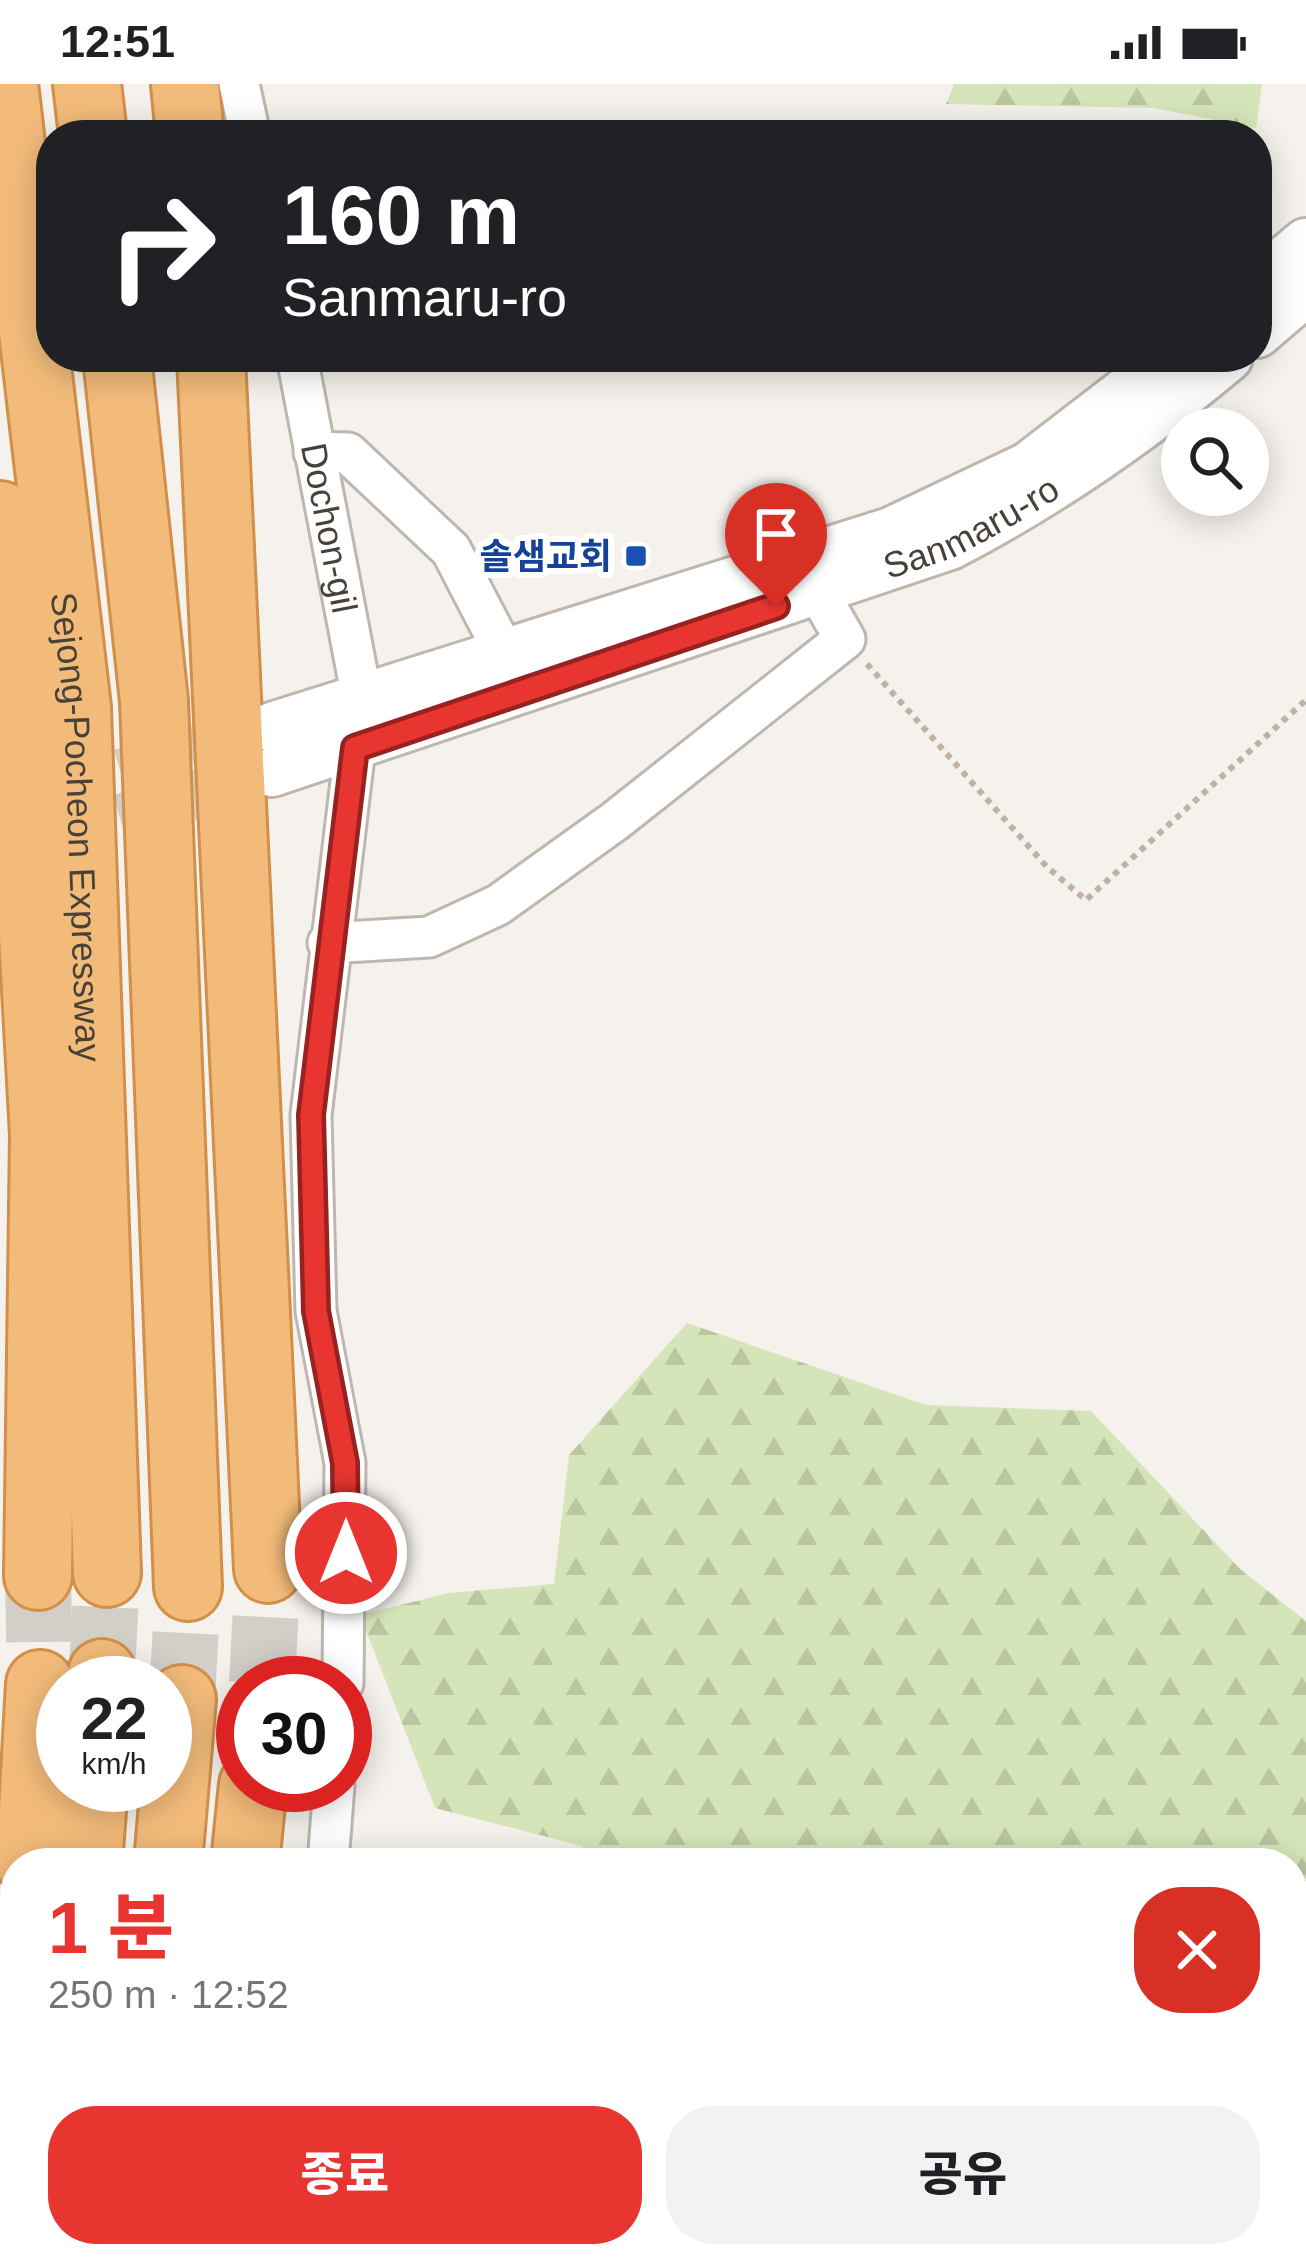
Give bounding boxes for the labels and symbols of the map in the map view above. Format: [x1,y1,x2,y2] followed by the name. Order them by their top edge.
[293,440,365,616] street label: Dochon-gil
[878,468,1066,587] street label: Sanmaru-ro
[725,483,827,606] pin
[480,536,612,577] place label: 솔샘교회
[623,543,649,569] marker: 솔샘교회
[43,590,109,1062] street label: Sejong-Pocheon Expressway
[283,1490,409,1616] position arrow
[216,1656,372,1812] speed limit sign: 30

